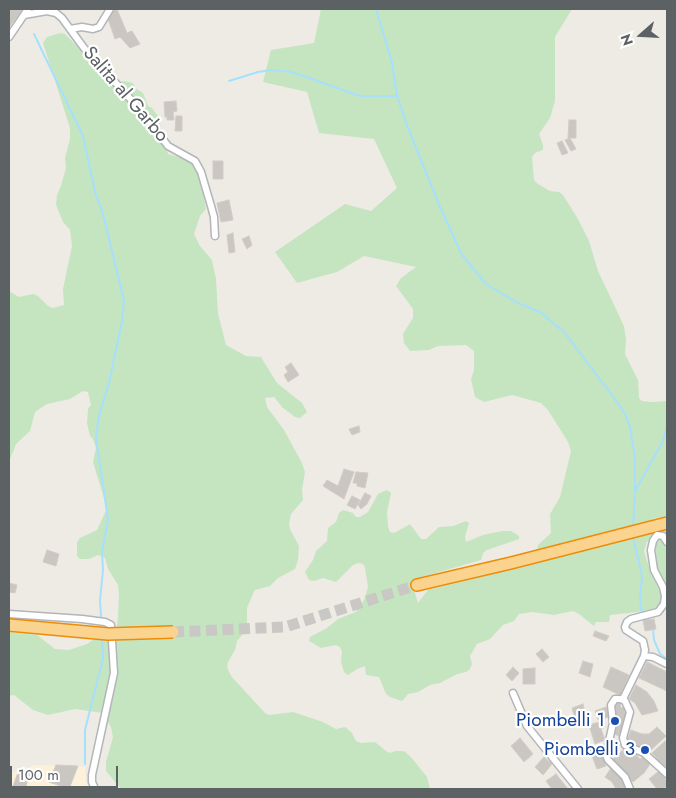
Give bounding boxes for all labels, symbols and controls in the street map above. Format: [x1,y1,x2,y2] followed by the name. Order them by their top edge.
[616,10,666,60] north arrow
[616,31,638,48] text: N
[77,43,173,147] street label: Salita al Garbo
[516,710,605,732] place label: Piombelli 1
[609,715,621,727] marker: Piombelli 1
[544,739,635,761] place label: Piombelli 3
[639,744,651,756] marker: Piombelli 3
[12,756,120,788] scale bar
[18,764,59,786] text: 100 m

